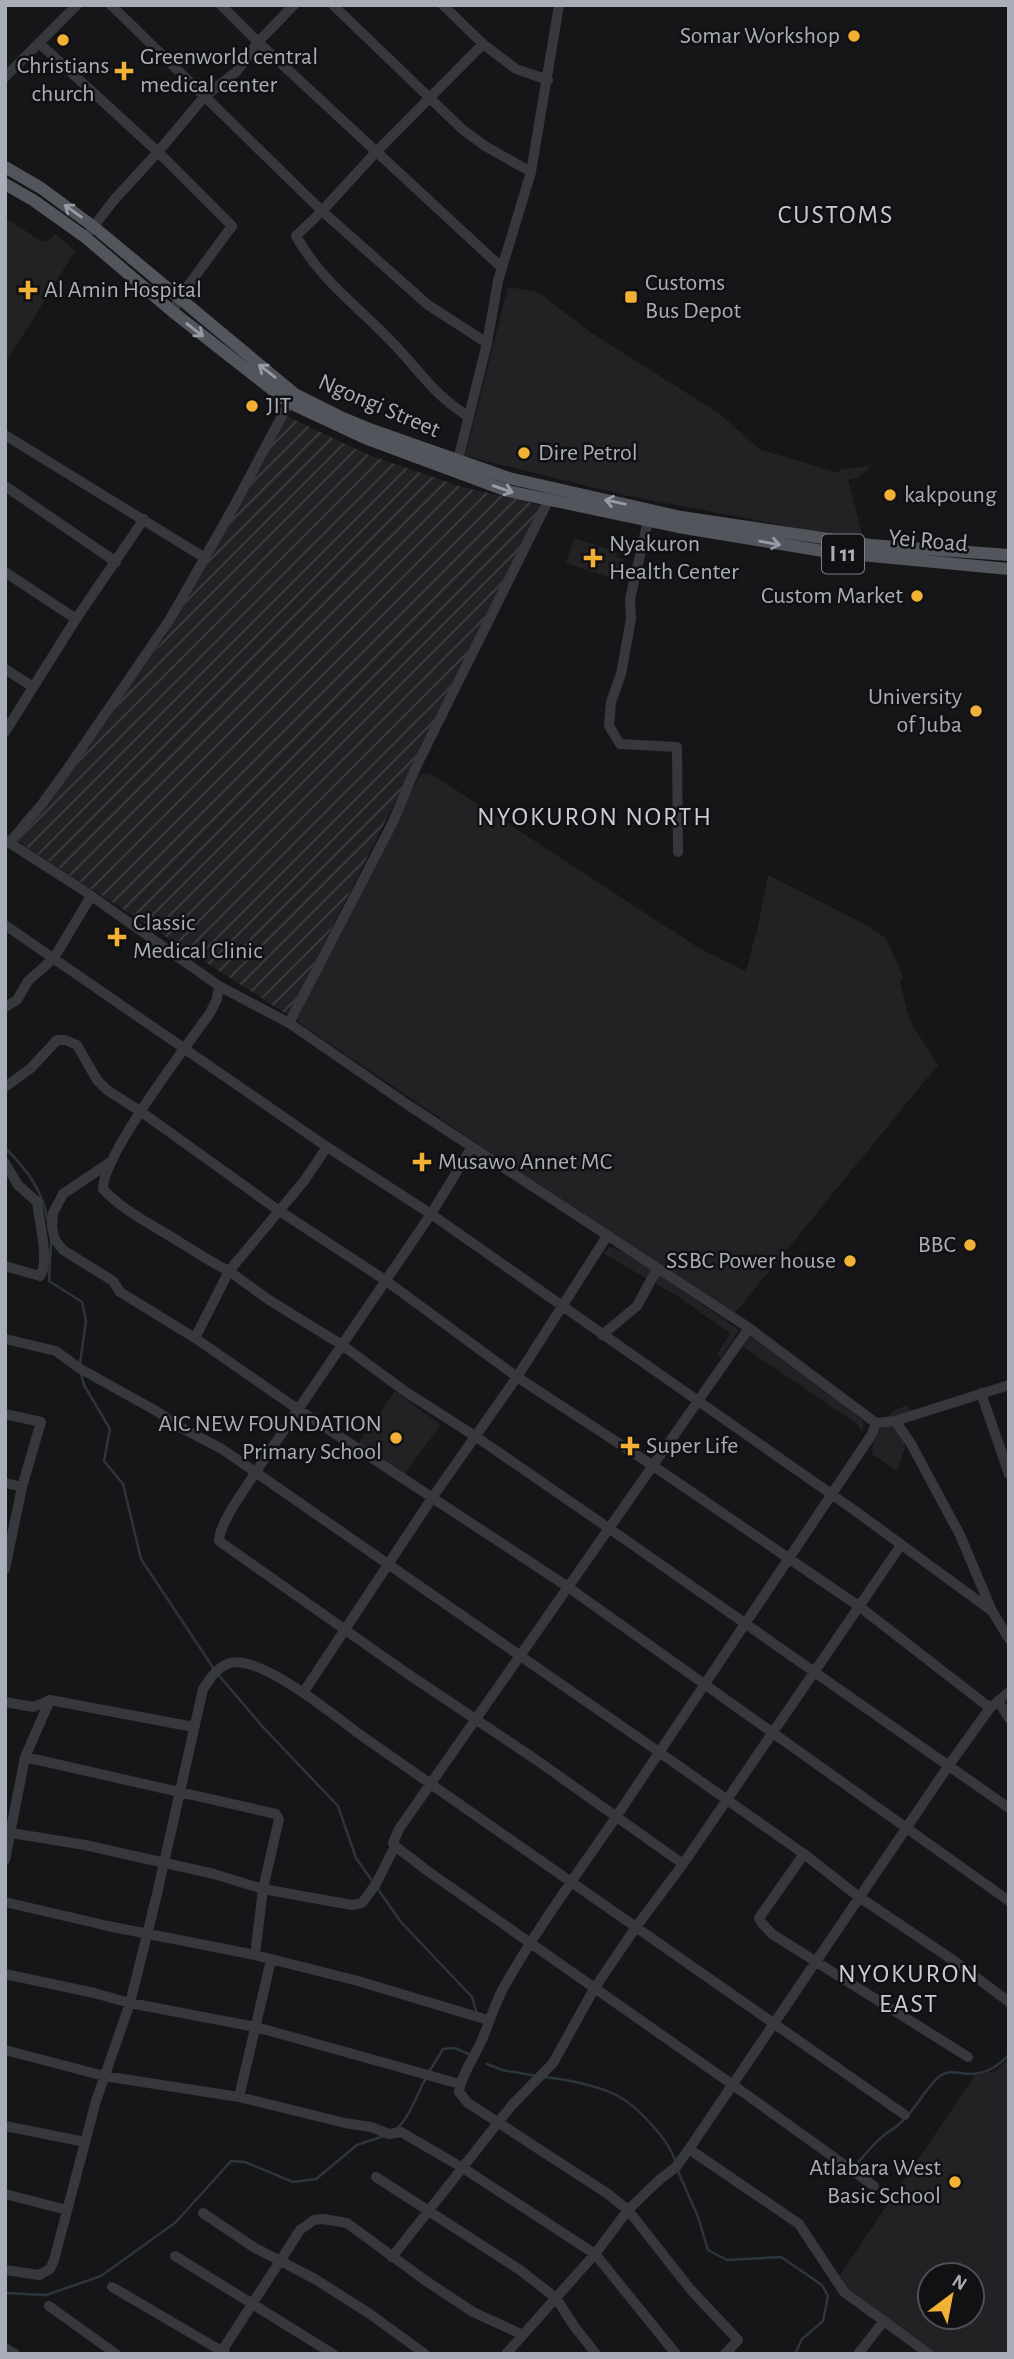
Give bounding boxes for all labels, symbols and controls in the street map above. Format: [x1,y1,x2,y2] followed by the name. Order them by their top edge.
[680,24,840,48] place label: Somar Workshop
[846,28,862,44] marker: Somar Workshop
[55,32,71,48] marker: Christians church
[140,45,318,97] place label: Greenworld central medical center
[17,54,109,106] place label: Christians church
[114,61,134,81] marker: Greenworld central medical center
[778,202,894,228] district label: CUSTOMS
[64,204,83,218] one-way arrow
[645,271,742,323] place label: Customs Bus Depot
[44,278,202,302] place label: Al Amin Hospital
[18,280,38,300] marker: Al Amin Hospital
[623,289,639,305] marker: Customs Bus Depot
[185,322,204,337] one-way arrow
[258,364,277,379] one-way arrow
[315,370,444,442] street label: Ngongi Street
[266,394,292,418] place label: JIT
[244,398,260,414] marker: JIT
[538,441,638,465] place label: Dire Petrol
[516,445,532,461] marker: Dire Petrol
[904,483,997,507] place label: kakpoung
[491,484,513,496] one-way arrow
[882,487,898,503] marker: kakpoung
[604,494,627,508] one-way arrow
[887,526,969,556] street label: Yei Road
[609,532,739,584] place label: Nyakuron Health Center
[822,534,864,574] road number: I 11
[758,537,781,550] one-way arrow
[583,548,603,568] marker: Nyakuron Health Center
[761,584,903,608] place label: Custom Market
[909,588,925,604] marker: Custom Market
[868,685,962,737] place label: University of Juba
[968,703,984,719] marker: University of Juba
[477,804,713,830] district label: NYOKURON NORTH
[133,911,262,963] place label: Classic Medical Clinic
[107,927,127,947] marker: Classic Medical Clinic
[438,1150,612,1174] place label: Musawo Annet MC
[412,1152,432,1172] marker: Musawo Annet MC
[918,1233,956,1257] place label: BBC
[962,1237,978,1253] marker: BBC
[666,1249,836,1273] place label: SSBC Power house
[842,1253,858,1269] marker: SSBC Power house
[158,1412,382,1464] place label: AIC NEW FOUNDATION Primary School
[388,1430,404,1446] marker: AIC NEW FOUNDATION Primary School
[646,1434,738,1458] place label: Super Life
[620,1436,640,1456] marker: Super Life
[838,1961,980,2017] district label: NYOKURON EAST
[809,2156,941,2208] place label: Atlabara West Basic School
[947,2174,963,2190] marker: Atlabara West Basic School
[916,2261,986,2331] north arrow
[949,2271,970,2294] text: N

